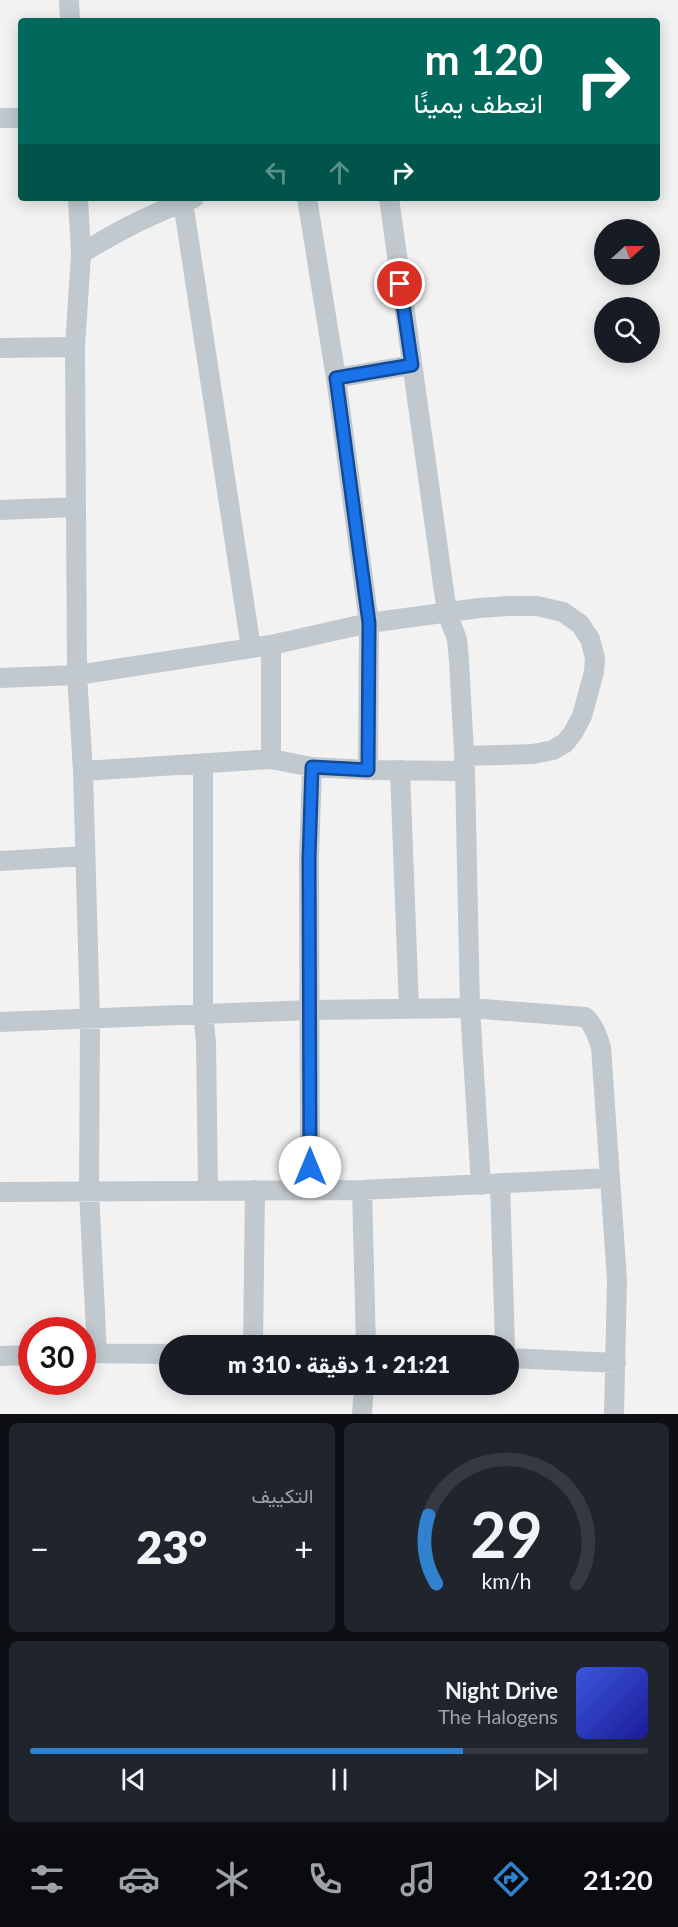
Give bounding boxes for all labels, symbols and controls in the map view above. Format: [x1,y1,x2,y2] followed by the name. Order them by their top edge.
[425,34,543,84] text: 120 m
[564,42,642,120] icon: right
[414,86,543,119] text: انعطف يمينًا
[260,156,293,189] icon: left
[323,156,356,189] icon: ahead
[386,156,419,189] icon: right
[594,219,660,285] north arrow
[594,219,660,363] map controls
[374,258,425,309] pin
[383,267,416,300] icon: arrive
[594,297,660,363] button: search
[278,1135,342,1199] position arrow
[18,1317,96,1395] speed limit sign: 30
[228,1351,450,1378] text: 21:21 · 1 دقيقة · 310 m
[251,1483,314,1507] text: التكييف
[470,1496,542,1571] text: 29
[136,1520,207,1574] text: 23°
[30,1528,49,1568] text: −
[294,1528,313,1568] text: +
[481,1569,531,1595] text: km/h
[445,1677,558,1704] text: Night Drive
[438,1704,558,1728] text: The Halogens
[117,1763,150,1796] icon: previous
[323,1763,356,1796] icon: pause
[529,1763,562,1796] icon: next
[26,1858,68,1900] icon: filters
[118,1858,160,1900] icon: car
[211,1858,253,1900] icon: climate
[304,1858,346,1900] icon: phone
[397,1858,439,1900] icon: music
[490,1858,532,1900] icon: directions
[583,1863,653,1896] text: 21:20

